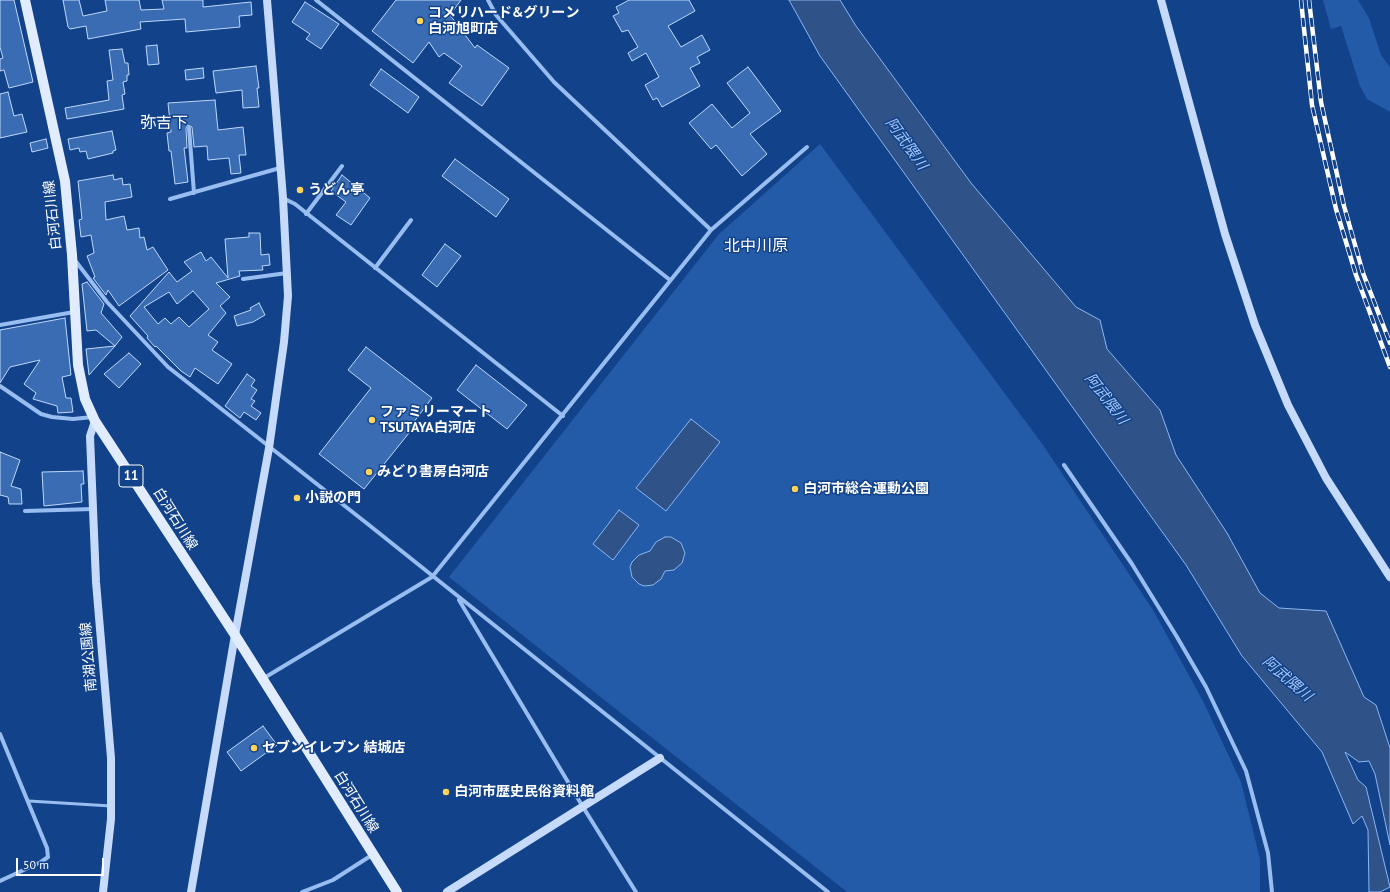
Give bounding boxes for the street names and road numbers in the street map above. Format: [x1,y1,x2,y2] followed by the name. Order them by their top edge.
[41,179,65,251] street label: 白河石川線
[119,465,143,487] road number: 11
[149,485,201,553] street label: 白河石川線
[78,621,100,693] street label: 南湖公園線
[330,768,382,836] street label: 白河石川線

